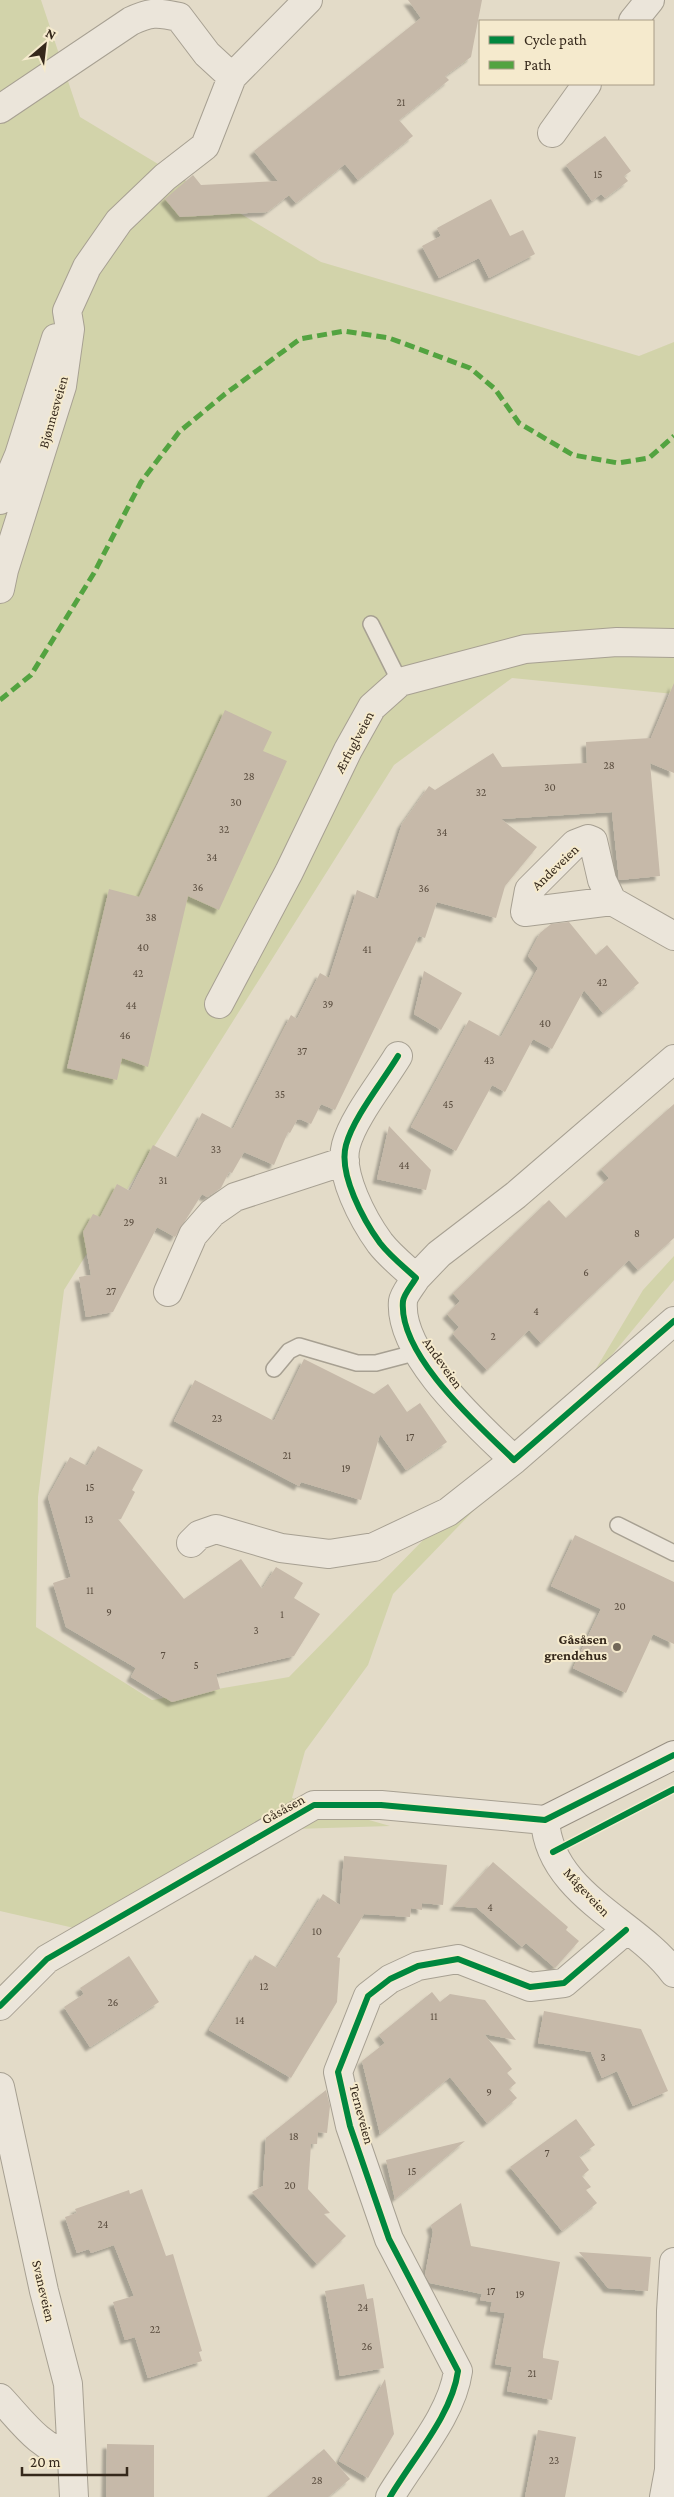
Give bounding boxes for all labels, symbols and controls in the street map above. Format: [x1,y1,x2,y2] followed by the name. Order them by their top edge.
[20,20,70,70] north arrow
[479,20,654,85] legend
[43,24,59,43] text: N
[524,32,587,49] text: Cycle path
[524,57,551,73] text: Path
[397,96,406,108] house number: 21
[594,168,602,180] house number: 15
[35,374,72,450] street label: Bjønnesveien
[331,708,377,777] street label: Ærfuglveien
[603,759,615,771] house number: 28
[243,770,255,782] house number: 28
[544,781,556,793] house number: 30
[476,786,486,798] house number: 32
[230,796,242,808] house number: 30
[219,823,229,835] house number: 32
[437,826,448,838] house number: 34
[528,840,582,893] street label: Andeveien
[207,851,218,863] house number: 34
[193,881,203,893] house number: 36
[419,882,429,894] house number: 36
[145,911,157,923] house number: 38
[137,941,149,953] house number: 40
[362,943,372,955] house number: 41
[133,967,143,979] house number: 42
[597,976,607,988] house number: 42
[323,998,333,1010] house number: 39
[125,999,137,1011] house number: 44
[539,1017,551,1029] house number: 40
[119,1029,131,1041] house number: 46
[297,1045,307,1057] house number: 37
[484,1054,494,1066] house number: 43
[275,1088,285,1100] house number: 35
[443,1098,453,1110] house number: 45
[211,1143,221,1155] house number: 33
[398,1159,410,1171] house number: 44
[159,1174,168,1186] house number: 31
[124,1216,134,1228] house number: 29
[634,1227,640,1239] house number: 8
[583,1266,589,1278] house number: 6
[106,1285,116,1297] house number: 27
[533,1305,539,1317] house number: 4
[490,1330,496,1342] house number: 2
[420,1334,467,1392] street label: Andeveien
[212,1412,222,1424] house number: 23
[406,1431,414,1443] house number: 17
[283,1449,292,1461] house number: 21
[341,1462,351,1474] house number: 19
[86,1481,94,1493] house number: 15
[85,1513,93,1525] house number: 13
[86,1584,94,1596] house number: 11
[614,1600,626,1612] house number: 20
[106,1606,112,1618] house number: 9
[280,1608,284,1620] house number: 1
[253,1624,259,1636] house number: 3
[544,1631,607,1663] place label: Gåsåsen grendehus
[611,1641,623,1653] marker: Gåsåsen grendehus
[160,1649,166,1661] house number: 7
[193,1659,199,1671] house number: 5
[259,1791,308,1827] street label: Gåsåsen
[560,1864,614,1920] street label: Mågeveien
[487,1901,493,1913] house number: 4
[312,1925,322,1937] house number: 10
[260,1980,268,1992] house number: 12
[108,1996,118,2008] house number: 26
[430,2010,438,2022] house number: 11
[235,2014,245,2026] house number: 14
[600,2051,606,2063] house number: 3
[346,2082,378,2146] street label: Terneveien
[486,2086,492,2098] house number: 9
[289,2130,299,2142] house number: 18
[544,2147,550,2159] house number: 7
[408,2165,416,2177] house number: 15
[284,2179,296,2191] house number: 20
[98,2218,109,2230] house number: 24
[29,2259,59,2324] street label: Svaneveien
[487,2285,495,2297] house number: 17
[515,2288,525,2300] house number: 19
[358,2301,369,2313] house number: 24
[150,2323,160,2335] house number: 22
[362,2340,372,2352] house number: 26
[528,2367,537,2379] house number: 21
[22,2444,128,2476] scale bar
[30,2454,61,2470] text: 20 m
[549,2454,559,2466] house number: 23
[311,2474,323,2486] house number: 28

